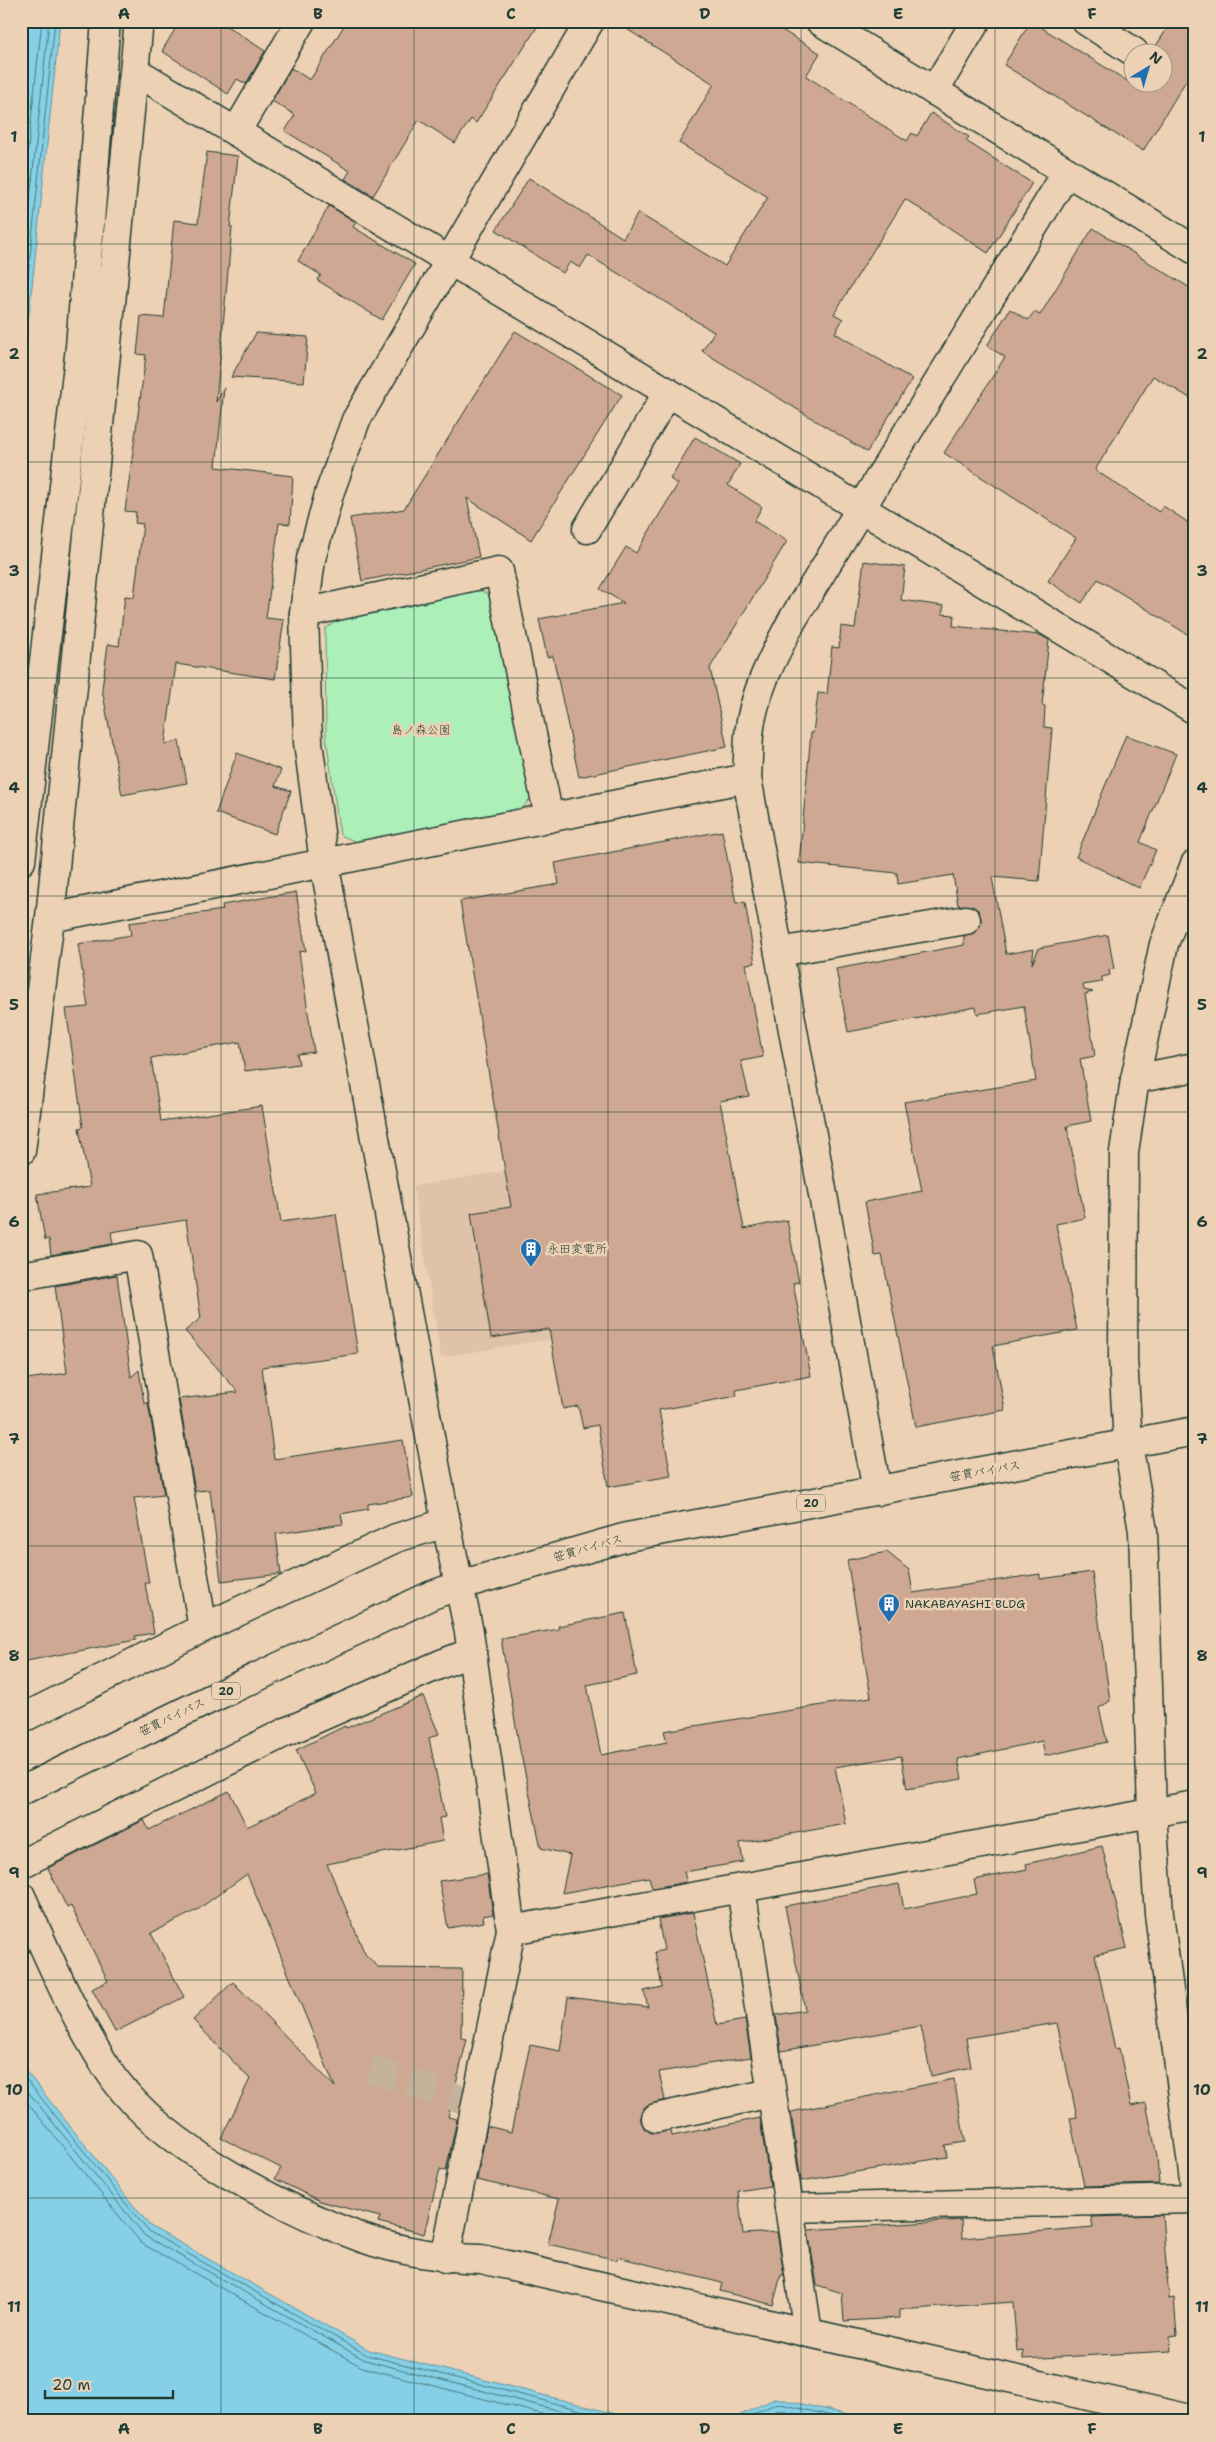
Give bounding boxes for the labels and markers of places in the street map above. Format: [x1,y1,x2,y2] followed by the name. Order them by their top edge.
[519,1237,543,1268] building icon: 永田変電所
[547,1241,607,1257] place label: 永田変電所
[877,1592,901,1623] building icon: NAKABAYASHI BLDG
[905,1596,1025,1612] place label: NAKABAYASHI BLDG

